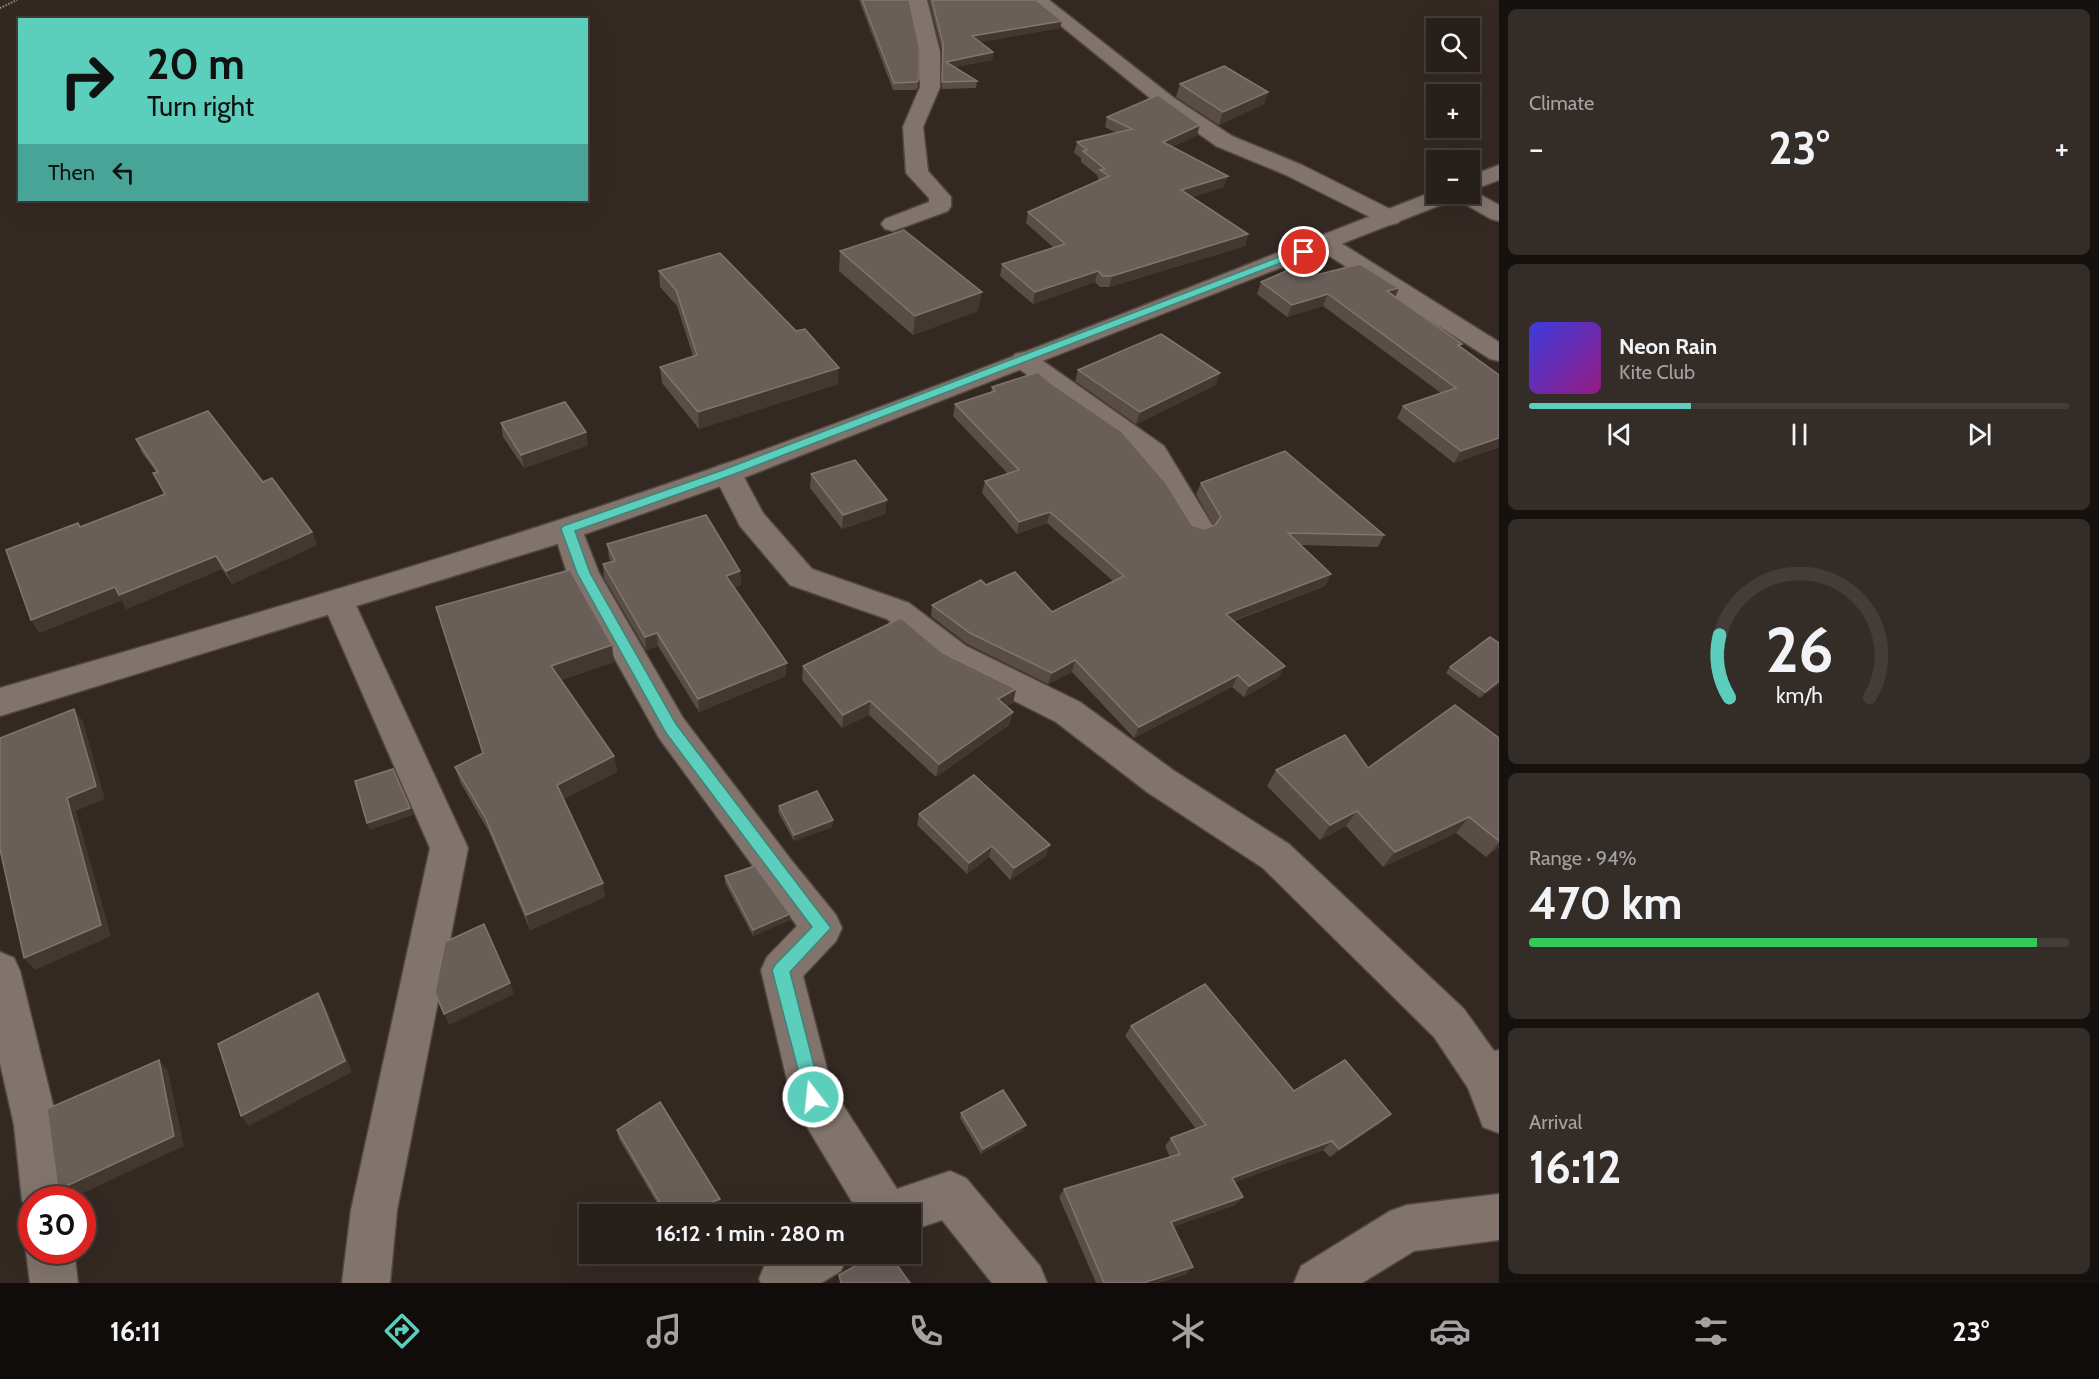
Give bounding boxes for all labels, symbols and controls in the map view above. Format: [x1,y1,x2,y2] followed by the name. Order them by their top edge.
[1426,18,1480,204] map controls
[1426,18,1480,72] button: search
[147,38,245,90] text: 20 m
[48,42,126,120] icon: right
[1426,84,1480,138] button: +
[147,90,254,123] text: Turn right
[1529,91,1594,115] text: Climate
[1768,121,1830,175] text: 23°
[1529,128,1544,168] text: −
[2054,128,2069,168] text: +
[1426,150,1480,204] button: −
[107,156,140,189] icon: left
[48,159,95,186] text: Then
[1278,226,1329,277] pin
[1287,235,1320,268] icon: arrive
[1619,333,1717,360] text: Neon Rain
[1619,360,1695,384] text: Kite Club
[1603,418,1636,451] icon: previous
[1783,418,1816,451] icon: pause
[1963,418,1996,451] icon: next
[1765,613,1833,689] text: 26
[1776,683,1822,709] text: km/h
[1529,846,1637,870] text: Range · 94%
[1529,876,1682,930] text: 470 km
[781,1065,845,1129] position arrow
[1529,1110,1582,1134] text: Arrival
[1529,1140,1621,1194] text: 16:12
[18,1186,96,1264] speed limit sign: 30
[655,1220,845,1247] text: 16:12 · 1 min · 280 m
[381,1310,423,1352] icon: directions
[643,1310,685,1352] icon: music
[905,1310,947,1352] icon: phone
[1167,1310,1209,1352] icon: climate
[1429,1310,1471,1352] icon: car
[1690,1310,1732,1352] icon: filters
[110,1315,161,1348] text: 16:11
[1952,1315,1989,1348] text: 23°

